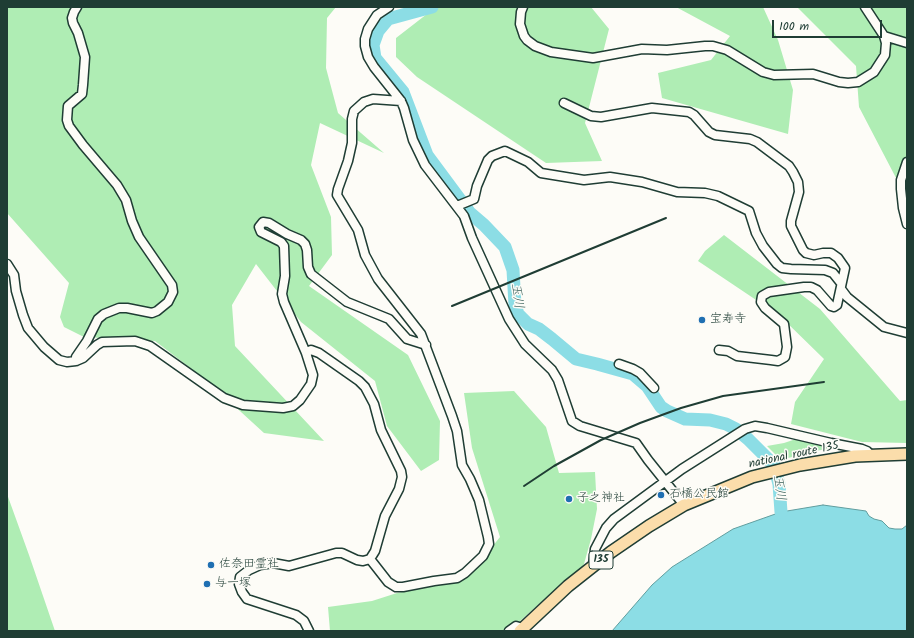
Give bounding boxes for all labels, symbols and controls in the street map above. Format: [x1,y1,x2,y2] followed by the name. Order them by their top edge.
[774,12,884,38] scale bar
[779,17,809,36] text: 100 m
[506,282,526,310] water label: 玉川
[710,313,746,327] place label: 宝寿寺
[697,315,707,325] marker: 宝寿寺
[748,439,840,473] street label: national route 135
[768,474,788,502] water label: 玉川
[669,488,729,502] place label: 石橋公民館
[656,490,666,500] marker: 石橋公民館
[577,492,625,506] place label: 子之神社
[564,494,574,504] marker: 子之神社
[589,551,613,569] road number: 135
[219,558,279,572] place label: 佐奈田霊社
[206,560,216,570] marker: 佐奈田霊社
[215,577,251,591] place label: 与一塚
[202,579,212,589] marker: 与一塚

